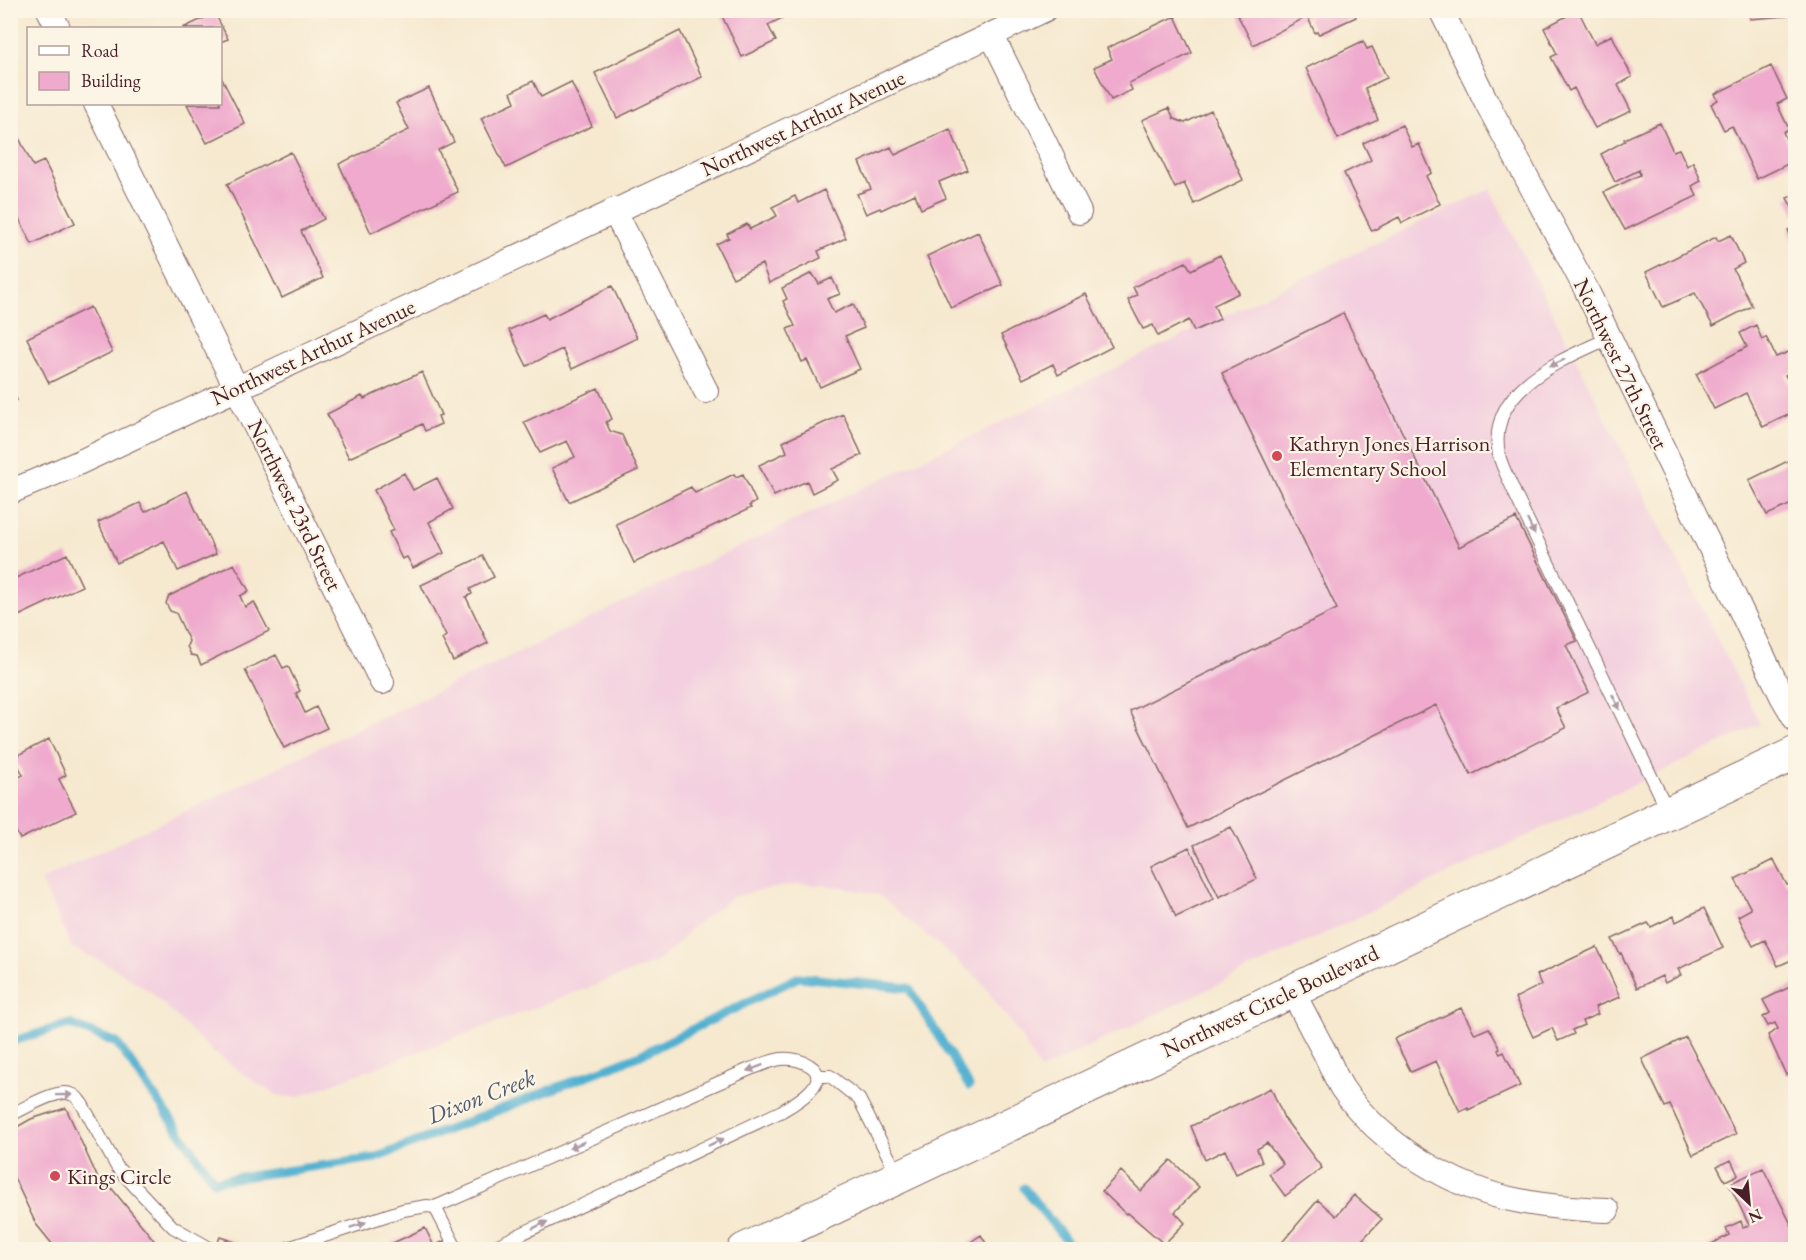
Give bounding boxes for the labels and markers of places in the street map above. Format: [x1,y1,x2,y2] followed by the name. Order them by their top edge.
[1289,429,1491,483] place label: Kathryn Jones Harrison Elementary School
[1270,449,1284,463] marker: Kathryn Jones Harrison Elementary School
[67,1162,172,1191] place label: Kings Circle
[48,1169,62,1183] marker: Kings Circle

